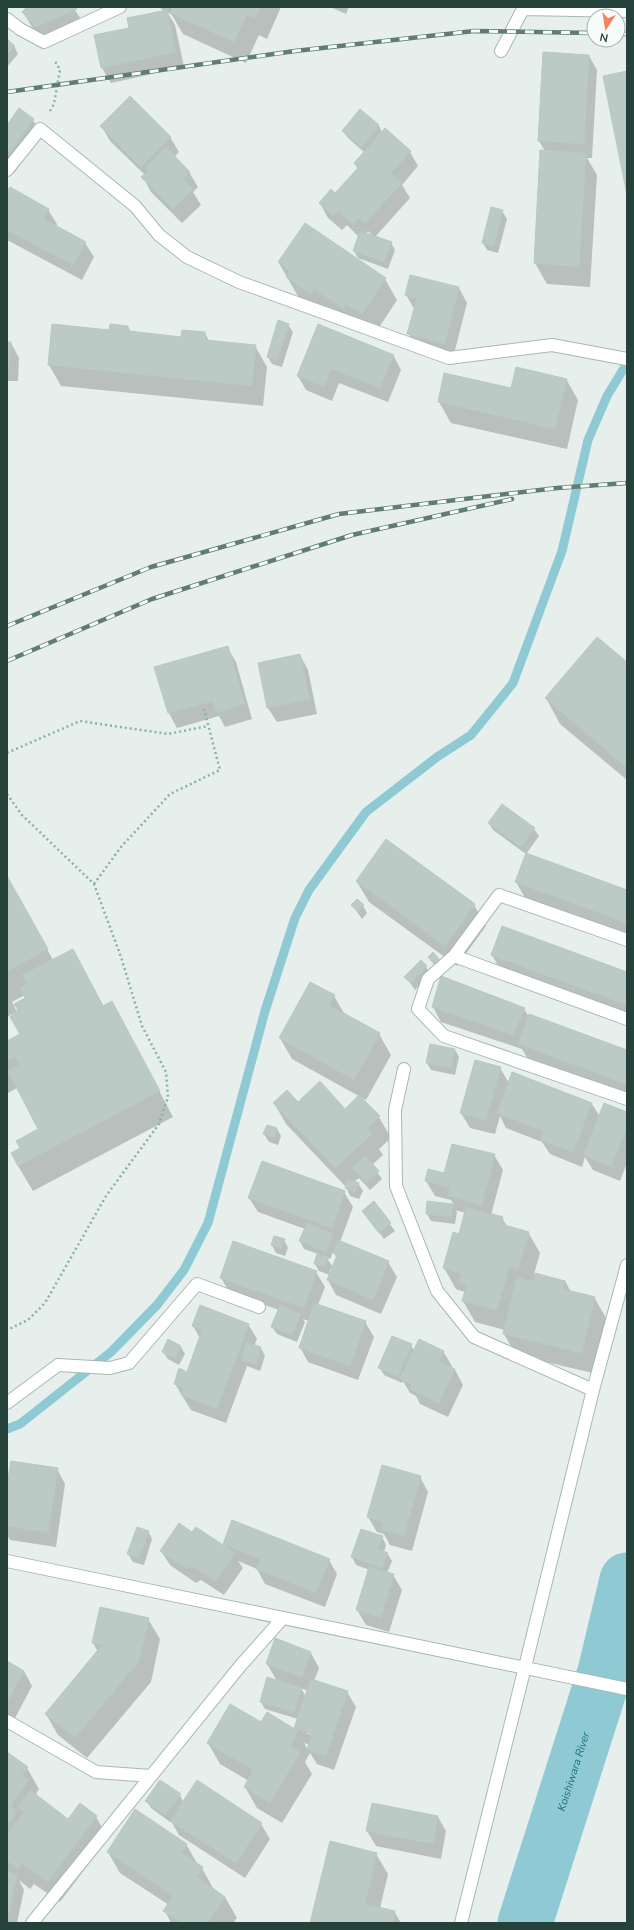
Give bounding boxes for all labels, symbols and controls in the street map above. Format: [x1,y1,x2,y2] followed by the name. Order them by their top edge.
[586,8,626,48] north arrow
[598,29,610,45] text: N
[554,1729,593,1813] water label: Koishiwara River

